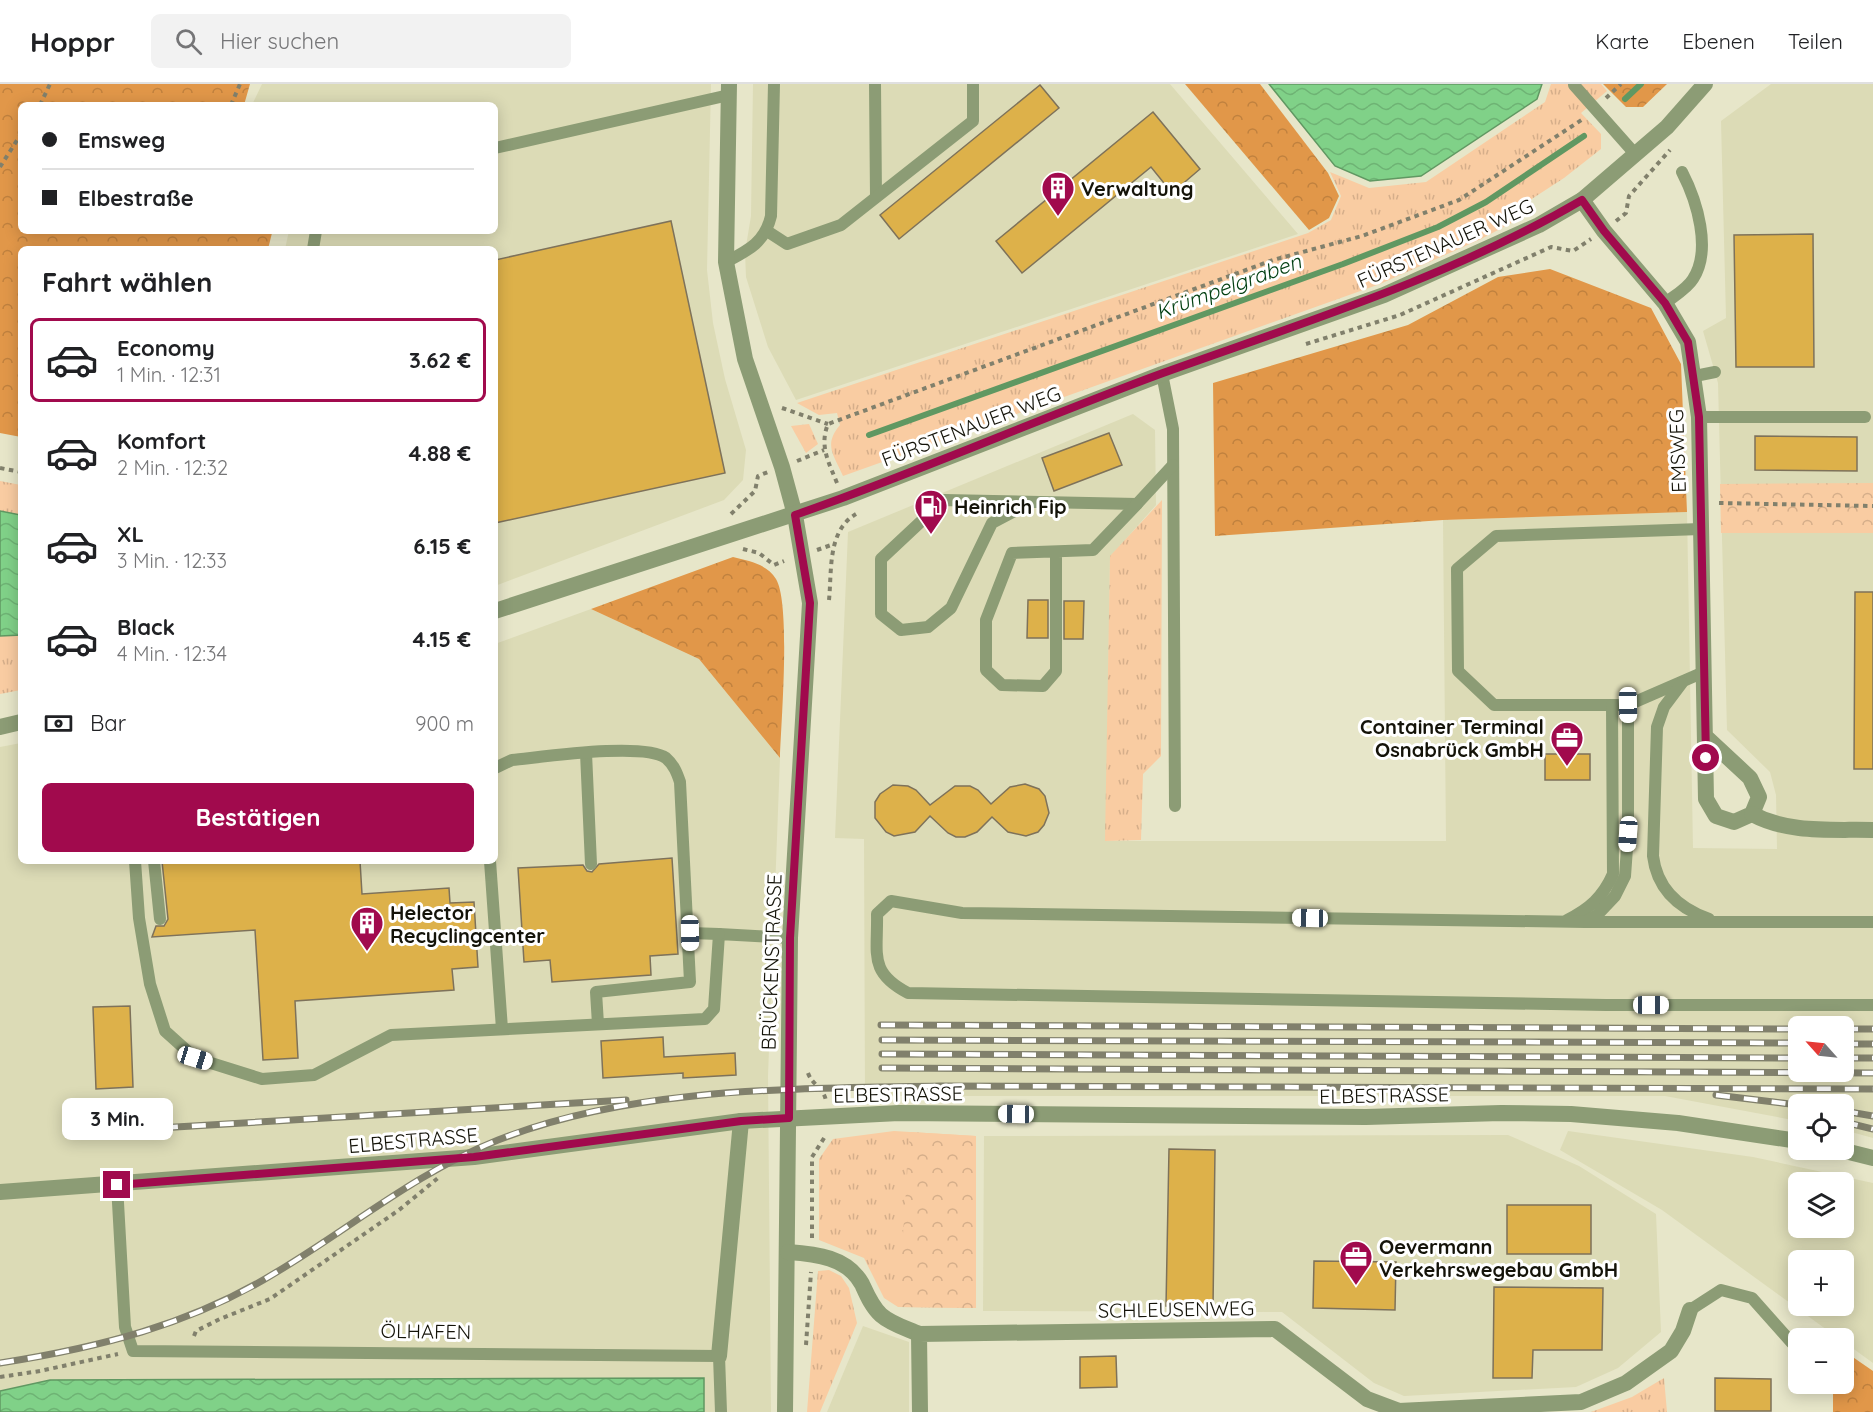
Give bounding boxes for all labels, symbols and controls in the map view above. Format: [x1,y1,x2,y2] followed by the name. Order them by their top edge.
[151,14,571,68] search box
[30,24,115,59] text: Hoppr
[172,25,205,58] icon: search
[220,27,339,55] text: Hier suchen
[1595,28,1649,54] text: Karte
[1682,28,1755,54] text: Ebenen
[1788,28,1843,54] text: Teilen
[78,126,165,154] text: Emsweg
[1040,170,1076,217] building icon: Verwaltung
[1081,176,1194,201] place label: Verwaltung
[78,184,194,212] text: Elbestraße
[1353,193,1537,293] street label: FÜRSTENAUER WEG
[1152,247,1305,324] water label: Krümpelgraben
[42,265,212,299] text: Fahrt wählen
[45,333,99,387] icon: car
[117,334,215,362] text: Economy
[409,346,471,374] text: 3.62 €
[117,362,221,387] text: 1 Min. · 12:31
[878,380,1064,472] street label: FÜRSTENAUER WEG
[1663,409,1691,493] street label: EMSWEG
[45,426,99,480] icon: car
[117,427,206,455] text: Komfort
[409,439,471,467] text: 4.88 €
[117,455,228,480] text: 2 Min. · 12:32
[913,488,949,535] fuel station icon: Heinrich Fip
[954,494,1066,519] place label: Heinrich Fip
[45,519,99,573] icon: car
[117,520,144,548] text: XL
[413,532,471,560] text: 6.15 €
[117,548,227,573] text: 3 Min. · 12:33
[45,612,99,666] icon: car
[117,613,175,641] text: Black
[413,625,471,653] text: 4.15 €
[117,641,227,666] text: 4 Min. · 12:34
[1619,687,1637,723] car
[42,707,75,740] icon: cash
[90,709,126,737] text: Bar
[415,711,474,736] text: 900 m
[1360,714,1544,762] place label: Container Terminal Osnabrück GmbH
[1549,720,1585,767] office icon: Container Terminal Osnabrück GmbH
[1692,744,1719,771] route start
[42,783,474,852] button: Bestätigen
[1618,815,1638,853] car
[755,873,787,1051] street label: BRÜCKENSTRASSE
[390,900,545,948] place label: Helector Recyclingcenter
[349,905,385,952] building icon: Helector Recyclingcenter
[1292,909,1328,927] car
[681,915,699,951] car
[1633,996,1669,1014] car
[1788,1016,1854,1082] north arrow
[1788,1016,1854,1394] map controls
[175,1044,215,1072] car
[833,1080,963,1108] street label: ELBESTRASSE
[1319,1081,1449,1109] street label: ELBESTRASSE
[1788,1094,1854,1160] button: locate
[62,1098,172,1140] callout: 3 Min.
[998,1105,1034,1123] car
[90,1106,145,1131] text: 3 Min.
[347,1122,479,1158] street label: ELBESTRASSE
[103,1171,130,1198] route end
[1788,1172,1854,1238] button: layers
[1379,1234,1618,1282] place label: Oevermann Verkehrswegebau GmbH
[1338,1239,1374,1286] office icon: Oevermann Verkehrswegebau GmbH
[1788,1250,1854,1316] button: +
[1098,1295,1254,1323] street label: SCHLEUSENWEG
[381,1318,471,1344] street label: ÖLHAFEN
[1788,1328,1854,1394] button: −

